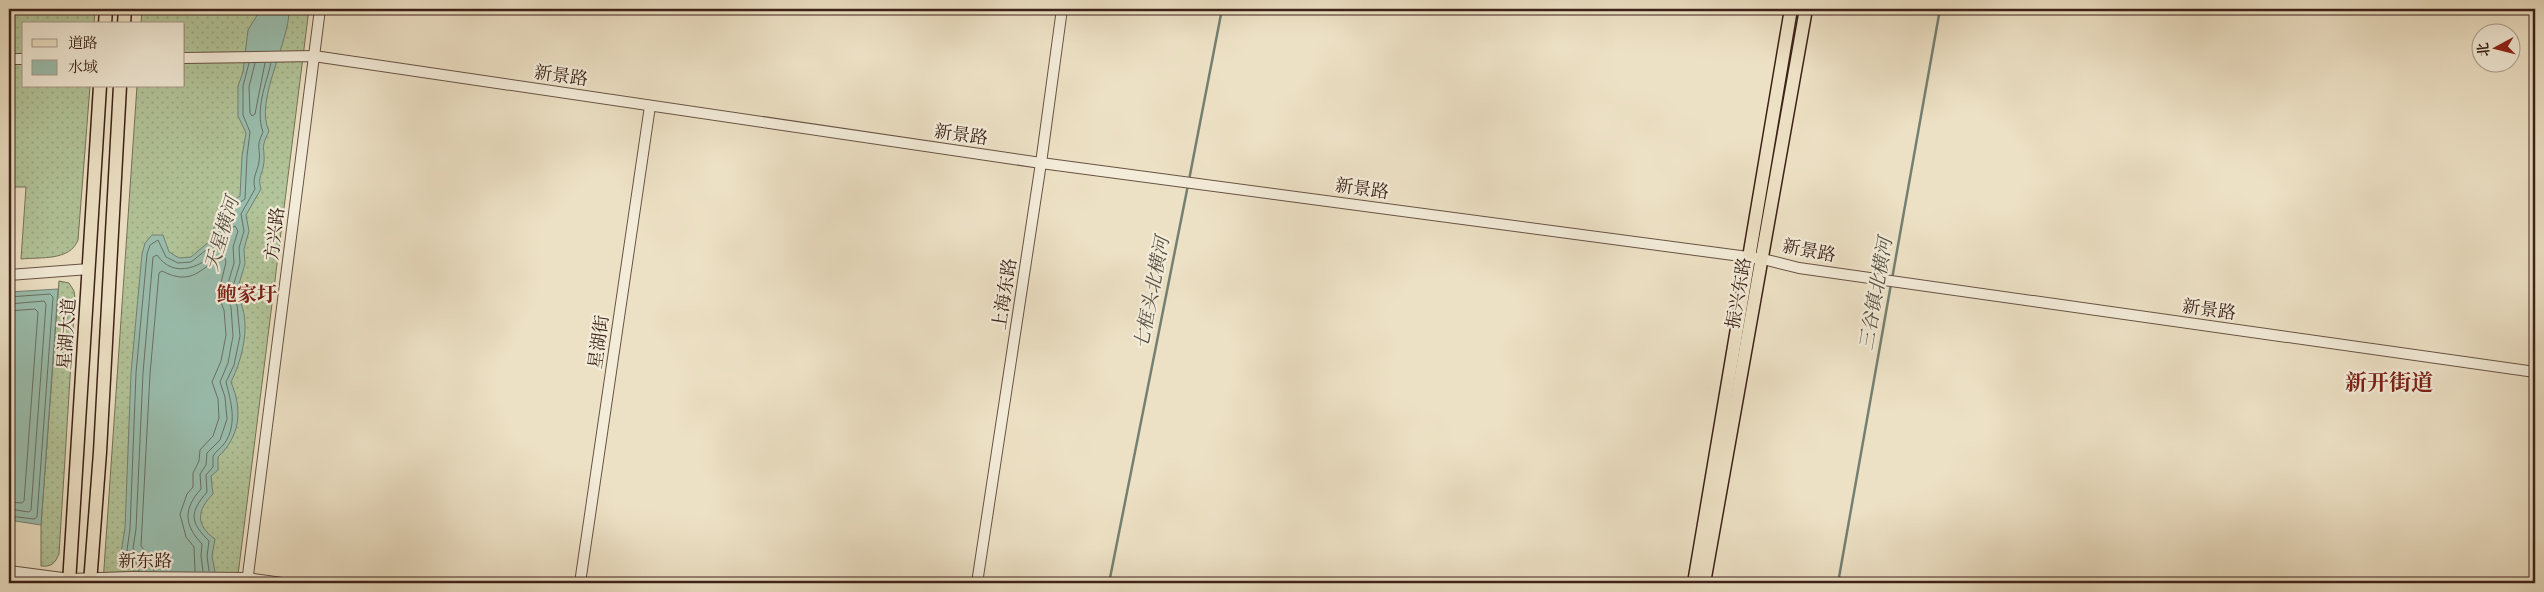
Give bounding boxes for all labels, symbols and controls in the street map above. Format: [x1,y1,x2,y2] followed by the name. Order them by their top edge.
[22,22,185,88] legend
[2472,22,2522,72] north arrow
[68,34,98,53] text: 道路
[2474,41,2494,58] text: 北
[68,58,98,77] text: 水域
[533,61,589,91] street label: 新景路
[933,120,989,150] street label: 新景路
[1334,174,1390,204] street label: 新景路
[199,191,245,274] water label: 天星横河
[260,206,290,262] street label: 方兴路
[1129,232,1175,351] water label: 七框头北横河
[1854,233,1898,352] water label: 三谷镇北横河
[1780,235,1838,267] street label: 新景路
[1721,256,1757,330] street label: 振兴东路
[988,257,1022,331] street label: 上海东路
[217,283,277,308] district label: 鲍家圩
[2181,295,2237,325] street label: 新景路
[53,297,81,371] street label: 星湖大道
[584,314,614,370] street label: 星湖街
[2345,370,2433,397] district label: 新开街道
[118,550,172,573] street label: 新东路

